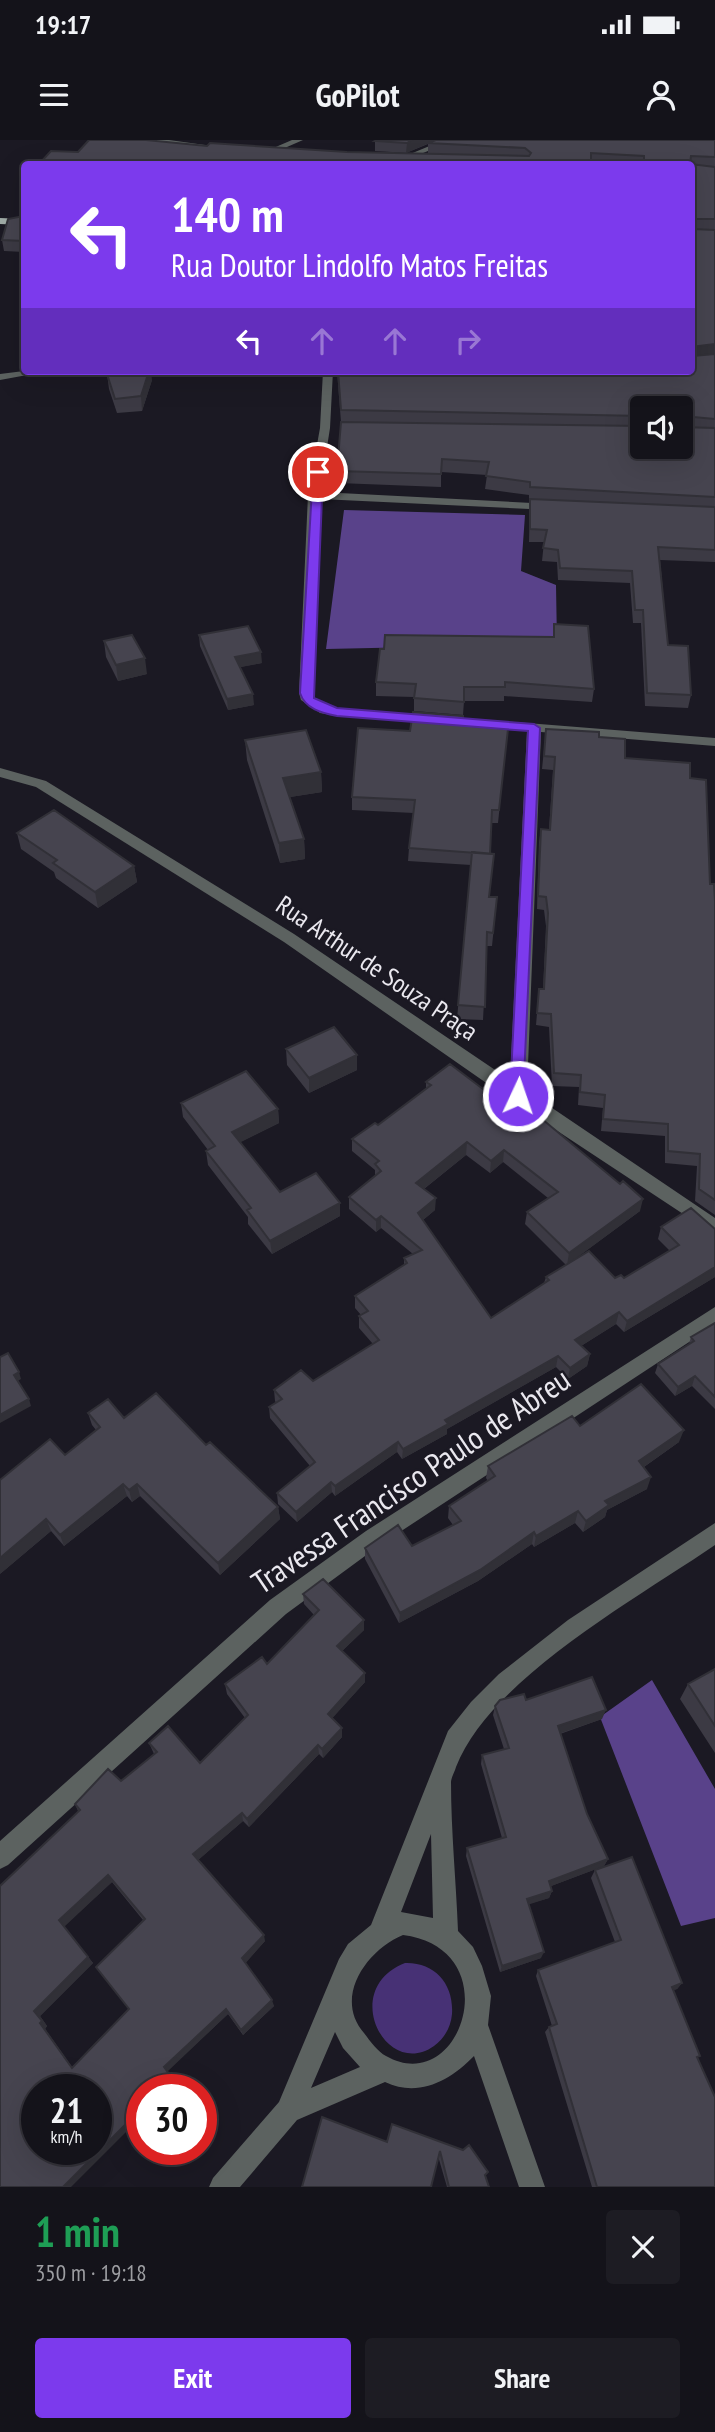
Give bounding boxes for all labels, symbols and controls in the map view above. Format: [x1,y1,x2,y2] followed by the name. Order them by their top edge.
[35,8,91,41] text: 19:17
[315,74,400,116] text: GoPilot
[35,76,73,114] icon: menu
[642,76,680,114] icon: person
[171,182,284,246] text: 140 m
[56,189,147,280] icon: left
[171,244,548,286] text: Rua Doutor Lindolfo Matos Freitas
[230,322,268,360] icon: left
[303,322,341,360] icon: ahead
[376,322,414,360] icon: ahead
[449,322,487,360] icon: right
[630,396,693,459] map controls
[630,396,693,459] button: sound
[288,442,348,502] pin
[299,453,337,491] icon: arrive
[270,888,484,1047] street label: Rua Arthur de Souza Praça
[481,1059,555,1133] position arrow
[243,1358,578,1603] street label: Travessa Francisco Paulo de Abreu
[126,2074,217,2165] speed limit sign: 30
[50,2087,83,2133] text: 21
[51,2125,82,2148] text: km/h
[35,2204,120,2259] text: 1 min
[606,2210,680,2284] button: close
[35,2258,147,2287] text: 350 m · 19:18
[35,2338,351,2418] button: Exit
[365,2338,680,2418] button: Share

